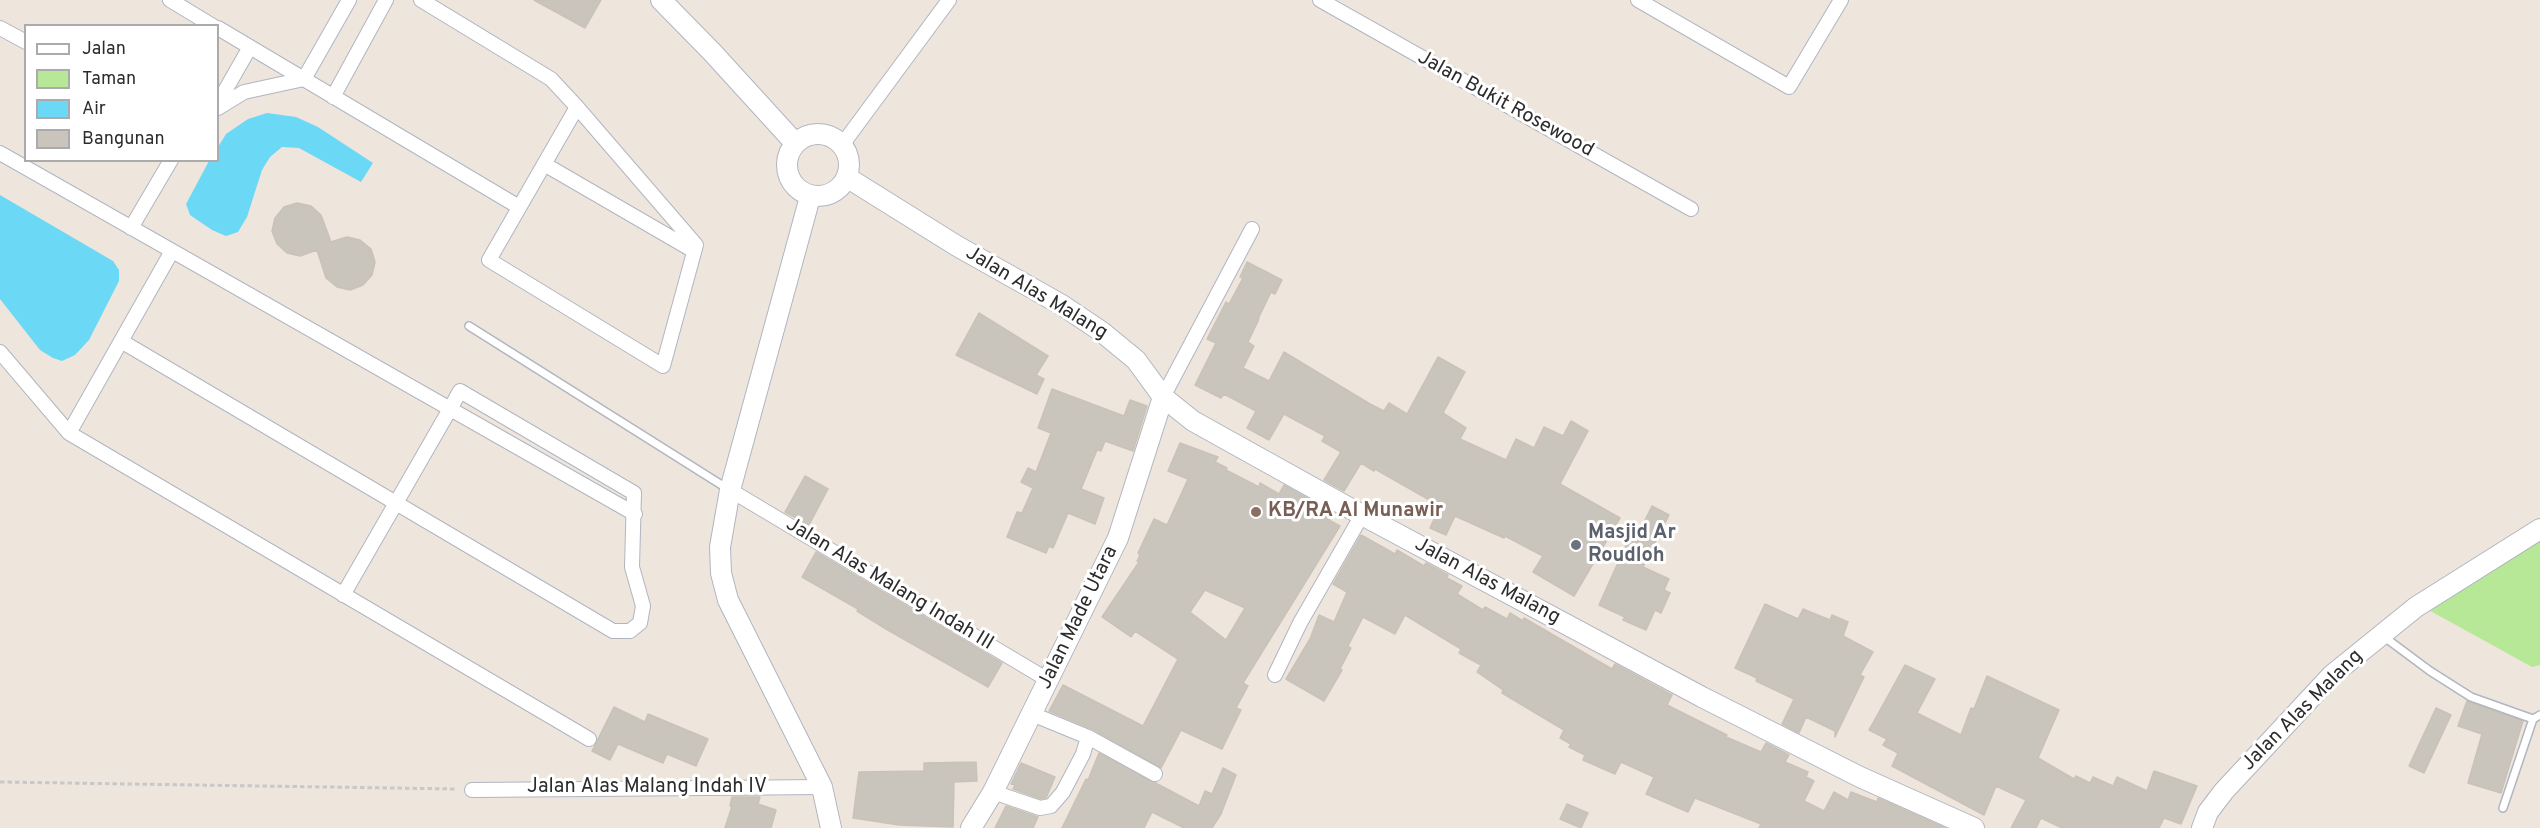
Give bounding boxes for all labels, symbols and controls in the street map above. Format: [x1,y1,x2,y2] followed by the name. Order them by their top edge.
[24,24,219,162] legend
[82,38,126,61] text: Jalan
[1413,47,1597,163] street label: Jalan Bukit Rosewood
[82,68,136,91] text: Taman
[82,98,106,121] text: Air
[82,128,165,151] text: Bangunan
[961,242,1111,346] street label: Jalan Alas Malang
[1268,500,1443,524] place label: KB/RA Al Munawir
[1249,505,1263,519] marker: KB/RA Al Munawir
[781,513,997,657] street label: Jalan Alas Malang Indah III
[1588,522,1676,569] place label: Masjid Ar Roudloh
[1410,533,1564,631] street label: Jalan Alas Malang
[1569,538,1583,552] marker: Masjid Ar Roudloh
[1034,543,1124,693] street label: Jalan Made Utara
[2237,645,2369,777] street label: Jalan Alas Malang
[527,776,767,800] street label: Jalan Alas Malang Indah IV

